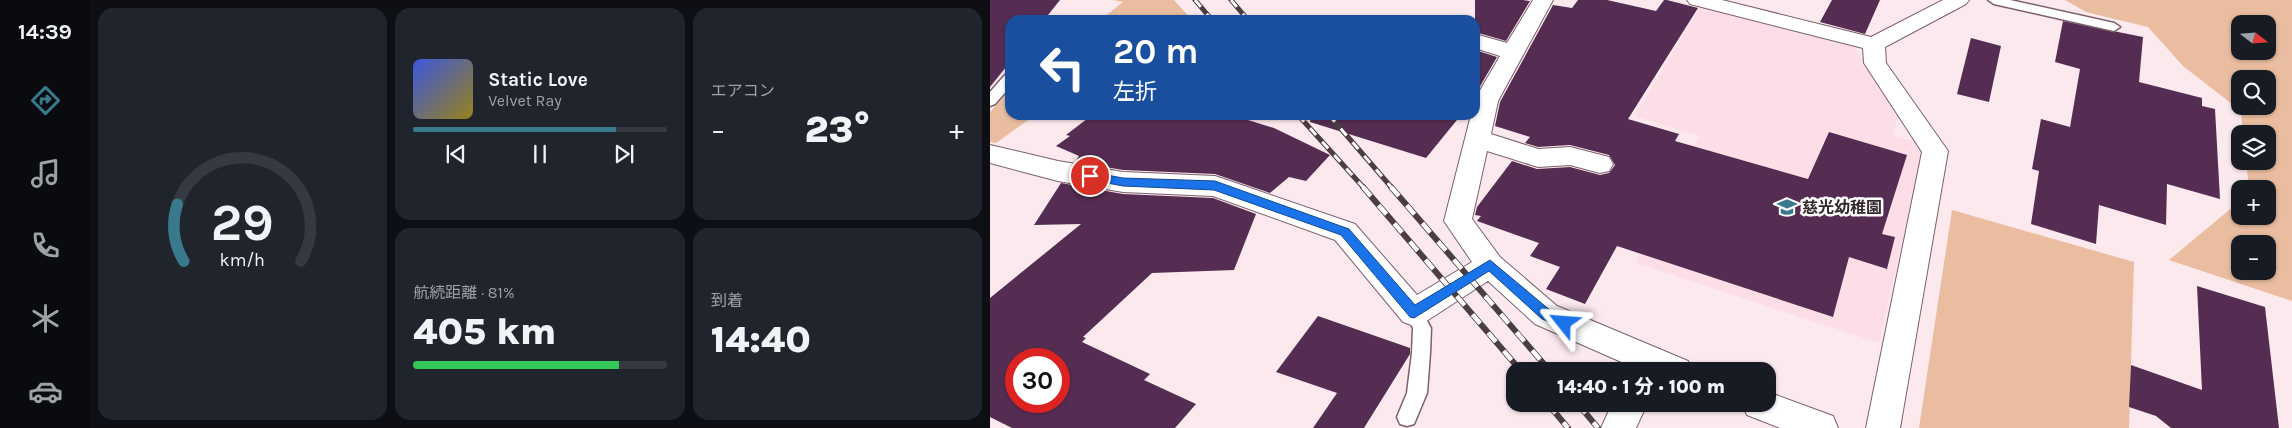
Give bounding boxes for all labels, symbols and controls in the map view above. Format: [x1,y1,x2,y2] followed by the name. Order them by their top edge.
[2231,15,2276,60] north arrow
[2231,15,2276,280] map controls
[18,19,72,45] text: 14:39
[1113,31,1198,72] text: 20 m
[1030,35,1095,100] icon: left
[488,69,588,91] text: Static Love
[2231,70,2276,115] button: search
[1113,79,1157,105] text: 左折
[711,81,775,100] text: エアコン
[28,83,63,118] icon: directions
[488,91,562,110] text: Velvet Ray
[805,107,870,152] text: 23°
[711,113,725,146] text: −
[949,113,964,146] text: +
[2231,125,2276,170] button: layers
[442,140,470,168] icon: previous
[526,140,554,168] icon: pause
[610,140,638,168] icon: next
[1069,155,1111,197] pin
[28,156,63,191] icon: music
[1076,162,1104,190] icon: arrive
[2231,180,2276,225] button: +
[211,192,274,253] text: 29
[1776,196,1798,218] school or university icon: 慈光幼稚園
[1802,198,1882,217] place label: 慈光幼稚園
[28,228,63,263] icon: phone
[2231,235,2276,280] button: −
[220,250,265,271] text: km/h
[413,283,515,302] text: 航続距離 · 81%
[711,291,743,310] text: 到着
[1537,296,1589,348] position arrow
[28,301,63,336] icon: climate
[413,309,556,354] text: 405 km
[711,317,811,362] text: 14:40
[1005,348,1070,413] speed limit sign: 30
[28,374,63,409] icon: car
[1557,376,1725,398] text: 14:40 · 1 分 · 100 m

